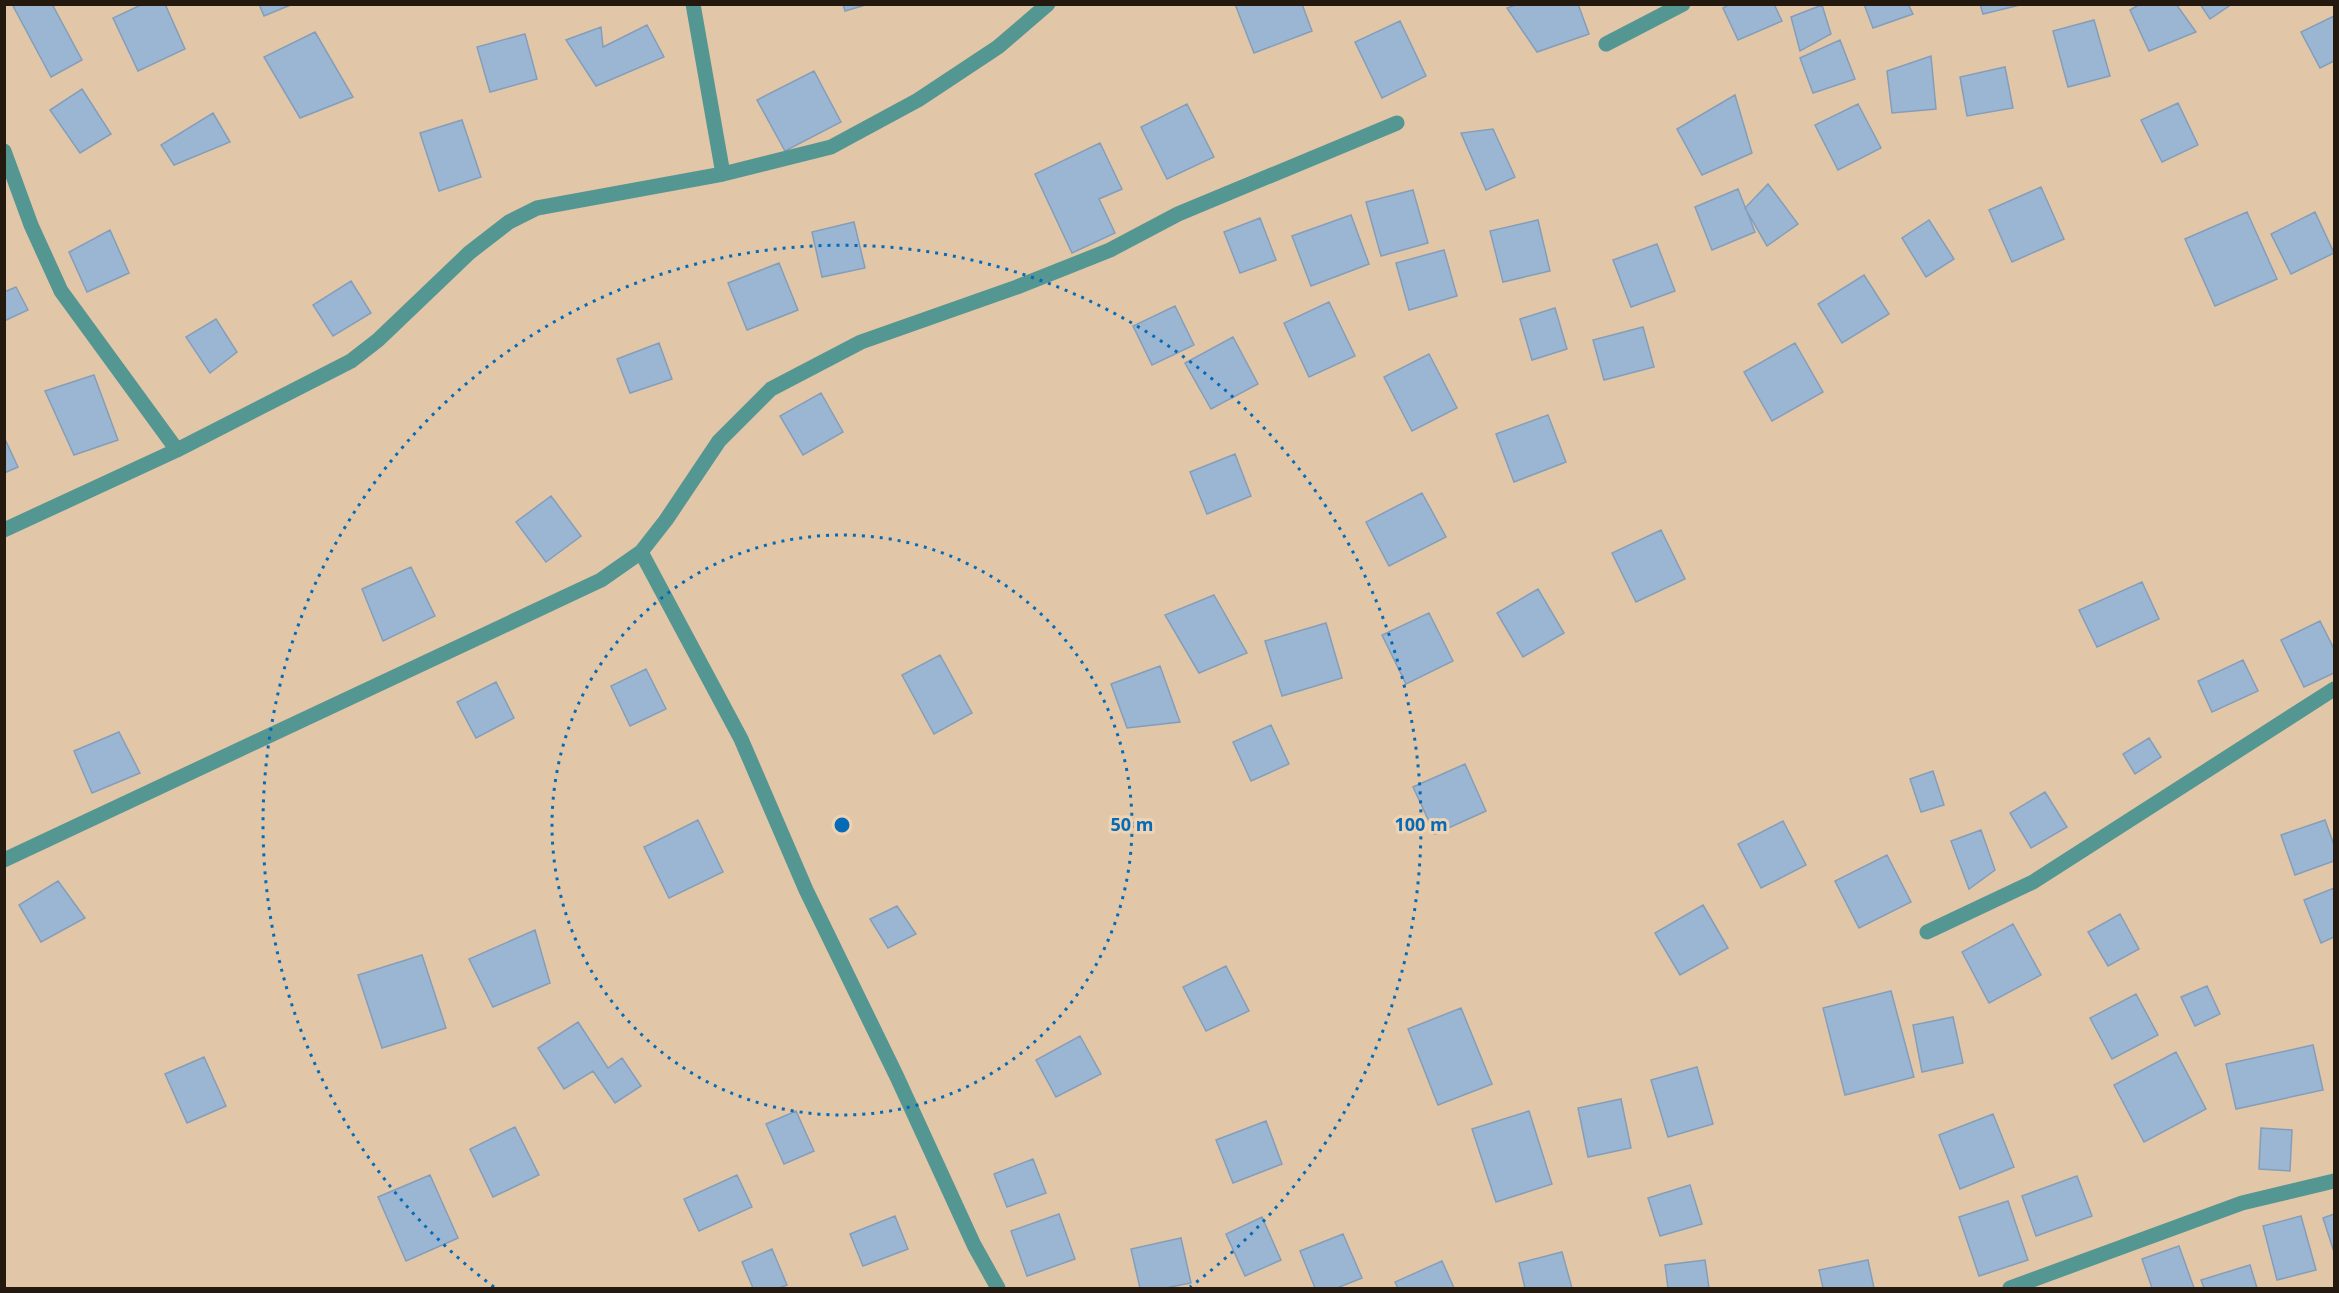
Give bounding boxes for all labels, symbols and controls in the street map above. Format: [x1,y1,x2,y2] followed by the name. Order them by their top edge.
[1111,812,1153,836] text: 50 m
[1394,812,1448,836] text: 100 m
[832,815,852,835] centre of rings

